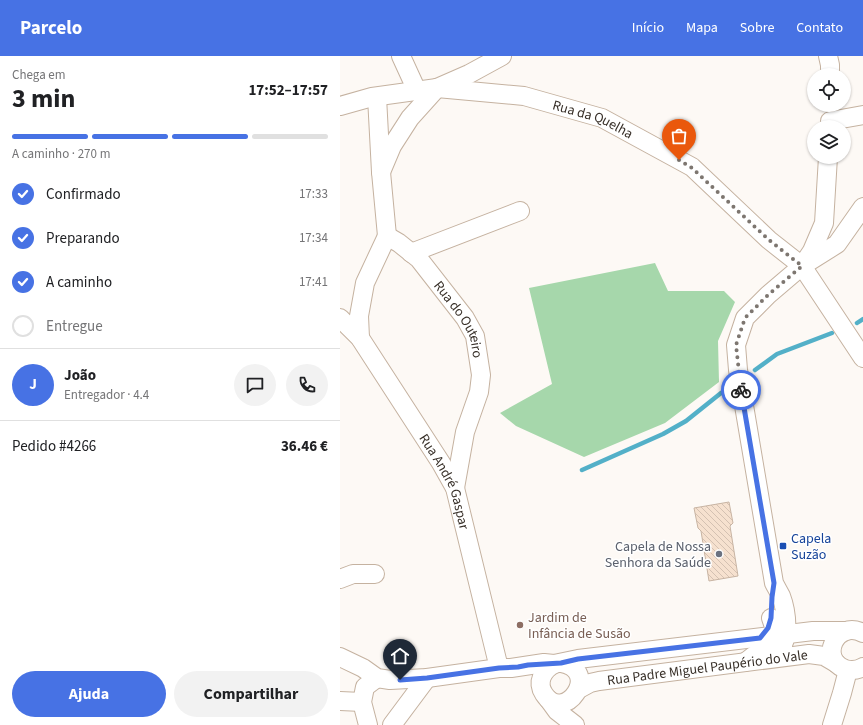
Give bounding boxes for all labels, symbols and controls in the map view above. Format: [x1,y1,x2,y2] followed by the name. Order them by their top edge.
[20,15,82,42] text: Parcelo
[632,18,664,38] text: Início
[686,18,718,38] text: Mapa
[740,18,774,38] text: Sobre
[796,18,843,38] text: Contato
[12,66,66,84] text: Chega em
[807,68,851,164] map controls
[807,68,851,112] button: locate
[12,80,75,117] text: 3 min
[248,80,328,101] text: 17:52–17:57
[550,96,636,144] street label: Rua da Quelha
[662,119,696,160] pin
[807,120,851,164] button: layers
[668,125,690,147] icon: bag
[12,145,110,163] text: A caminho · 270 m
[12,183,34,205] icon: check
[46,184,121,205] text: Confirmado
[299,185,328,203] text: 17:33
[12,227,34,249] icon: check
[46,228,120,249] text: Preparando
[299,229,328,247] text: 17:34
[12,271,34,293] icon: check
[46,272,112,293] text: A caminho
[299,273,328,291] text: 17:41
[429,277,487,359] street label: Rua do Outeiro
[46,316,103,337] text: Entregue
[234,364,276,406] button: chat
[286,364,328,406] button: phone
[64,365,96,386] text: João
[721,370,761,410] courier
[29,374,37,395] text: J
[730,379,752,401] icon: bike
[64,386,149,404] text: Entregador · 4.4
[414,430,474,532] street label: Rua André Gaspar
[12,436,96,457] text: Pedido #4266
[281,436,328,457] text: 36.46 €
[791,529,831,565] place label: Capela Suzão
[605,537,711,573] place label: Capela de Nossa Senhora da Saúde
[778,541,788,551] marker: Capela Suzão
[714,549,724,559] marker: Capela de Nossa Senhora da Saúde
[528,608,631,644] place label: Jardim de Infância de Susão
[515,620,525,630] marker: Jardim de Infância de Susão
[383,639,417,680] pin
[389,645,411,667] icon: home
[606,645,809,691] street label: Rua Padre Miguel Paupério do Vale
[12,671,166,717] button: Ajuda
[174,671,328,717] button: Compartilhar

